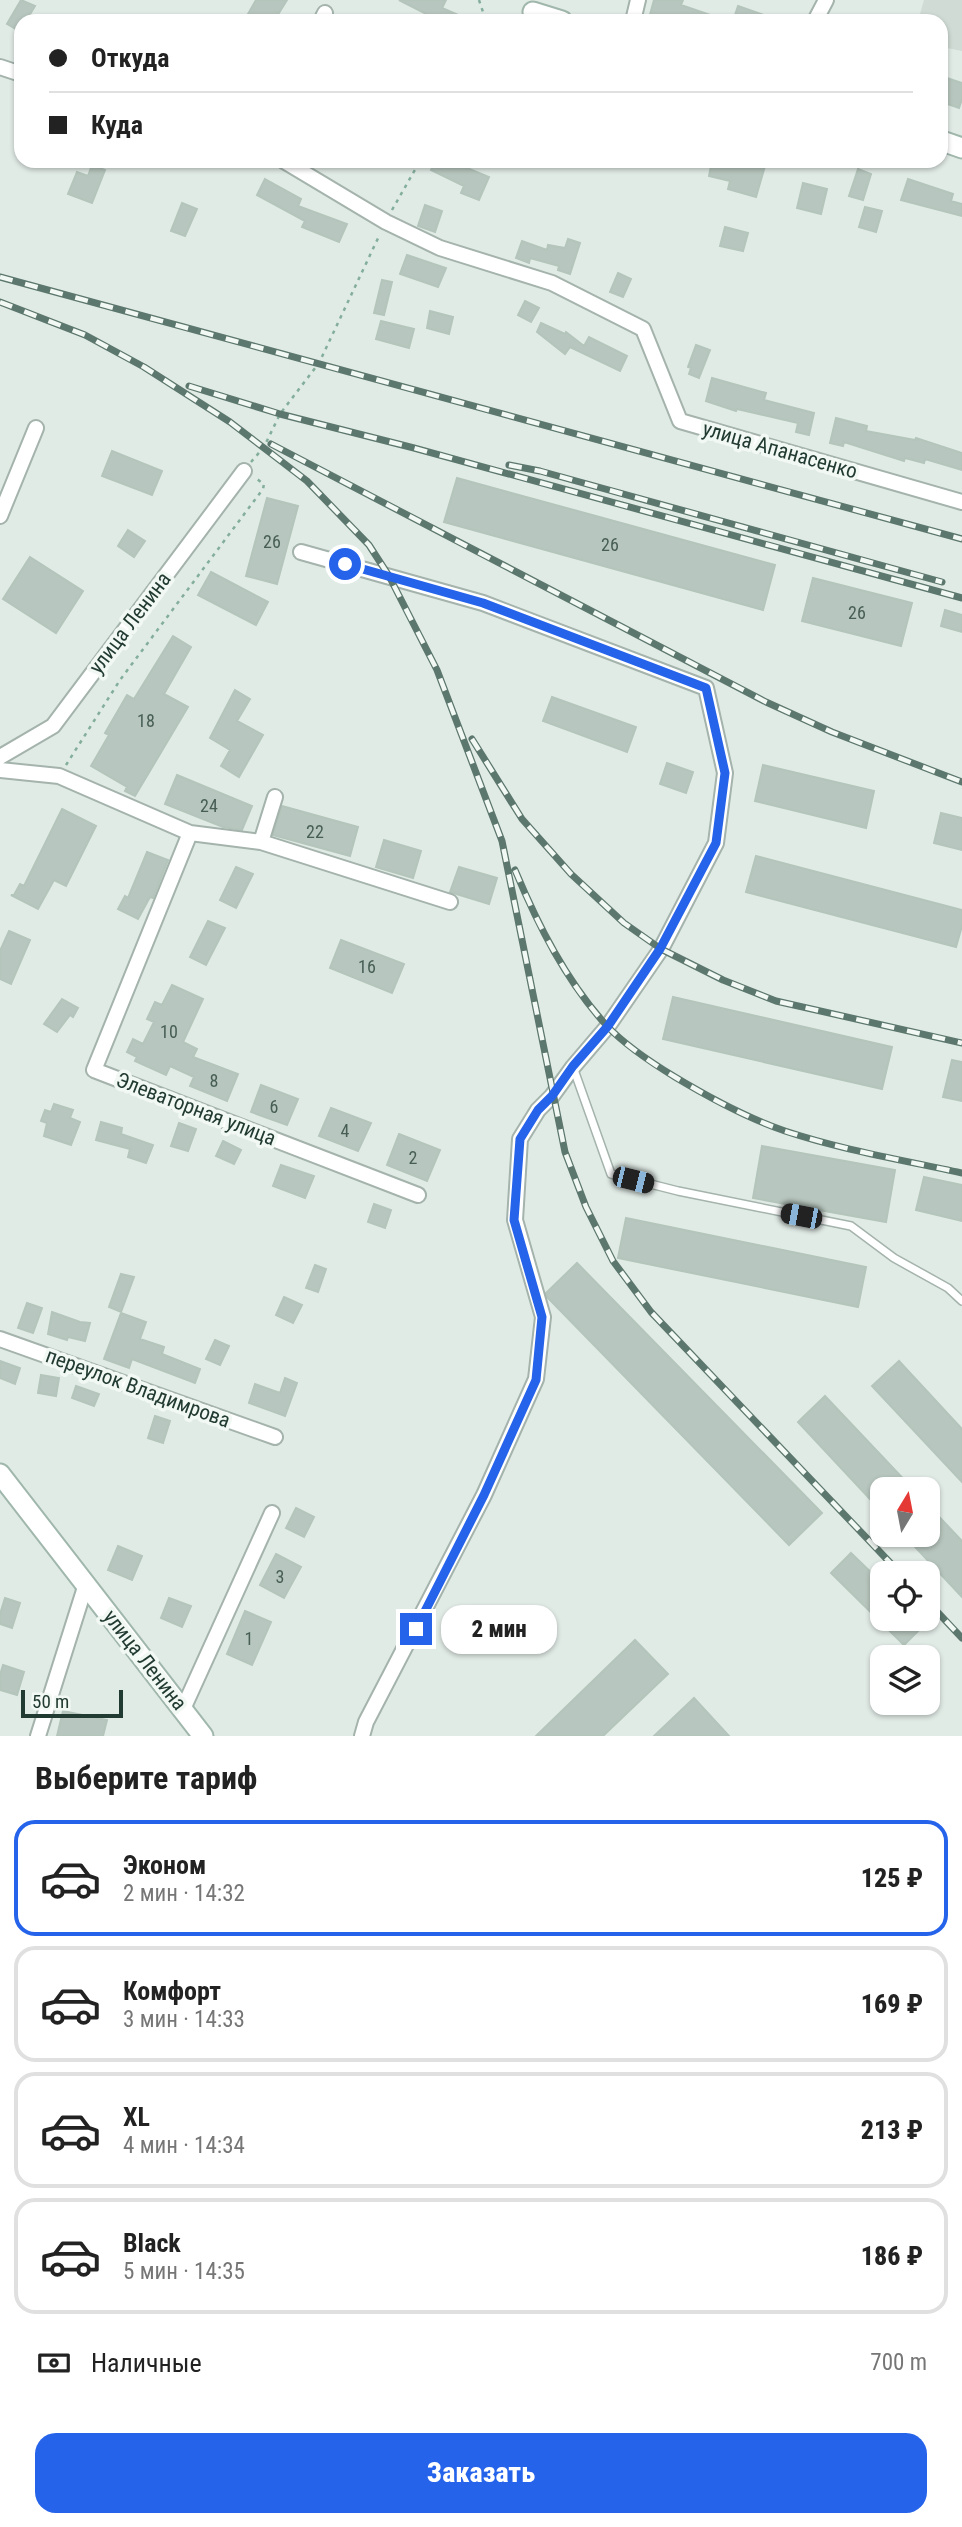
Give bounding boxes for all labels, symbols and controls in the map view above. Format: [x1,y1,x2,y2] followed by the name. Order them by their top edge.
[91,43,169,73] text: Откуда
[91,110,143,140] text: Куда
[700,416,860,484] street label: улица Апанасенко
[263,531,281,552] house number: 26
[601,534,619,555] house number: 26
[329,548,361,580] route start
[84,568,176,678] street label: улица Ленина
[848,602,866,623] house number: 26
[137,710,155,731] house number: 18
[200,795,218,816] house number: 24
[306,821,324,842] house number: 22
[358,956,376,977] house number: 16
[160,1021,178,1042] house number: 10
[113,1067,279,1151] street label: Элеваторная улица
[210,1070,218,1091] house number: 8
[270,1096,278,1117] house number: 6
[341,1120,350,1141] house number: 4
[409,1147,418,1168] house number: 2
[611,1165,656,1195] car
[779,1202,824,1230] car
[43,1343,233,1433] street label: переулок Владимрова
[870,1477,940,1547] north arrow
[870,1477,940,1715] map controls
[870,1561,940,1631] button: locate
[276,1566,284,1587] house number: 3
[440,1604,556,1654] callout: 2 мин
[98,1605,192,1715] street label: улица Ленина
[400,1613,432,1645] route end
[471,1616,527,1643] text: 2 мин
[245,1628,253,1649] house number: 1
[870,1645,940,1715] button: layers
[21,1687,122,1719] scale bar
[32,1690,69,1713] text: 50 m
[35,1759,257,1797] text: Выберите тариф
[39,1847,102,1910] icon: car
[123,1850,206,1880] text: Эконом
[861,1863,923,1893] text: 125 ₽
[123,1880,245,1907] text: 2 мин · 14:32
[39,1973,102,2036] icon: car
[123,1976,221,2006] text: Комфорт
[861,1989,923,2019] text: 169 ₽
[123,2006,245,2033] text: 3 мин · 14:33
[39,2099,102,2162] icon: car
[123,2102,150,2132] text: XL
[861,2115,923,2145] text: 213 ₽
[123,2132,245,2159] text: 4 мин · 14:34
[39,2225,102,2288] icon: car
[123,2228,181,2258] text: Black
[861,2241,923,2271] text: 186 ₽
[123,2258,245,2285] text: 5 мин · 14:35
[35,2344,73,2382] icon: cash
[91,2348,202,2378] text: Наличные
[870,2349,927,2376] text: 700 m
[35,2433,927,2513] button: Заказать

